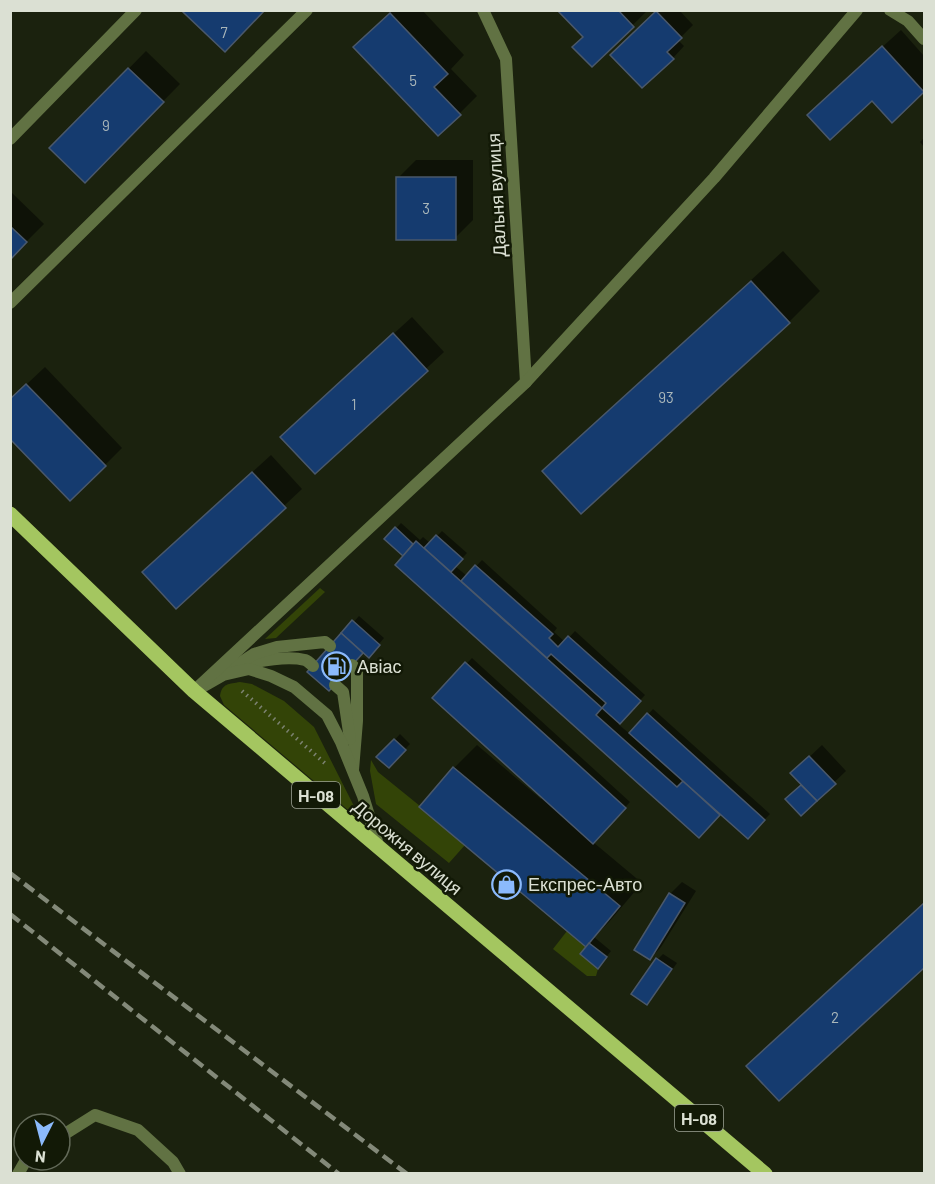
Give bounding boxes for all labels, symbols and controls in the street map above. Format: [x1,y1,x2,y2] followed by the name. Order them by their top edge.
[220,23,228,41] house number: 7
[409,71,417,89] house number: 5
[102,116,110,134] house number: 9
[482,133,510,257] street label: Дальня вулиця
[422,199,430,217] house number: 3
[658,388,674,406] house number: 93
[351,395,357,413] house number: 1
[320,650,352,682] fuel station icon: Авіас
[357,655,402,677] place label: Авіас
[292,782,340,808] road number: Н-08
[349,795,467,899] street label: Дорожня вулиця
[491,868,523,900] shop icon: Експрес-Авто
[528,873,642,895] place label: Експрес-Авто
[831,1008,839,1026] house number: 2
[675,1105,723,1131] road number: Н-08
[12,1112,72,1172] north arrow
[34,1147,47,1167] text: N

